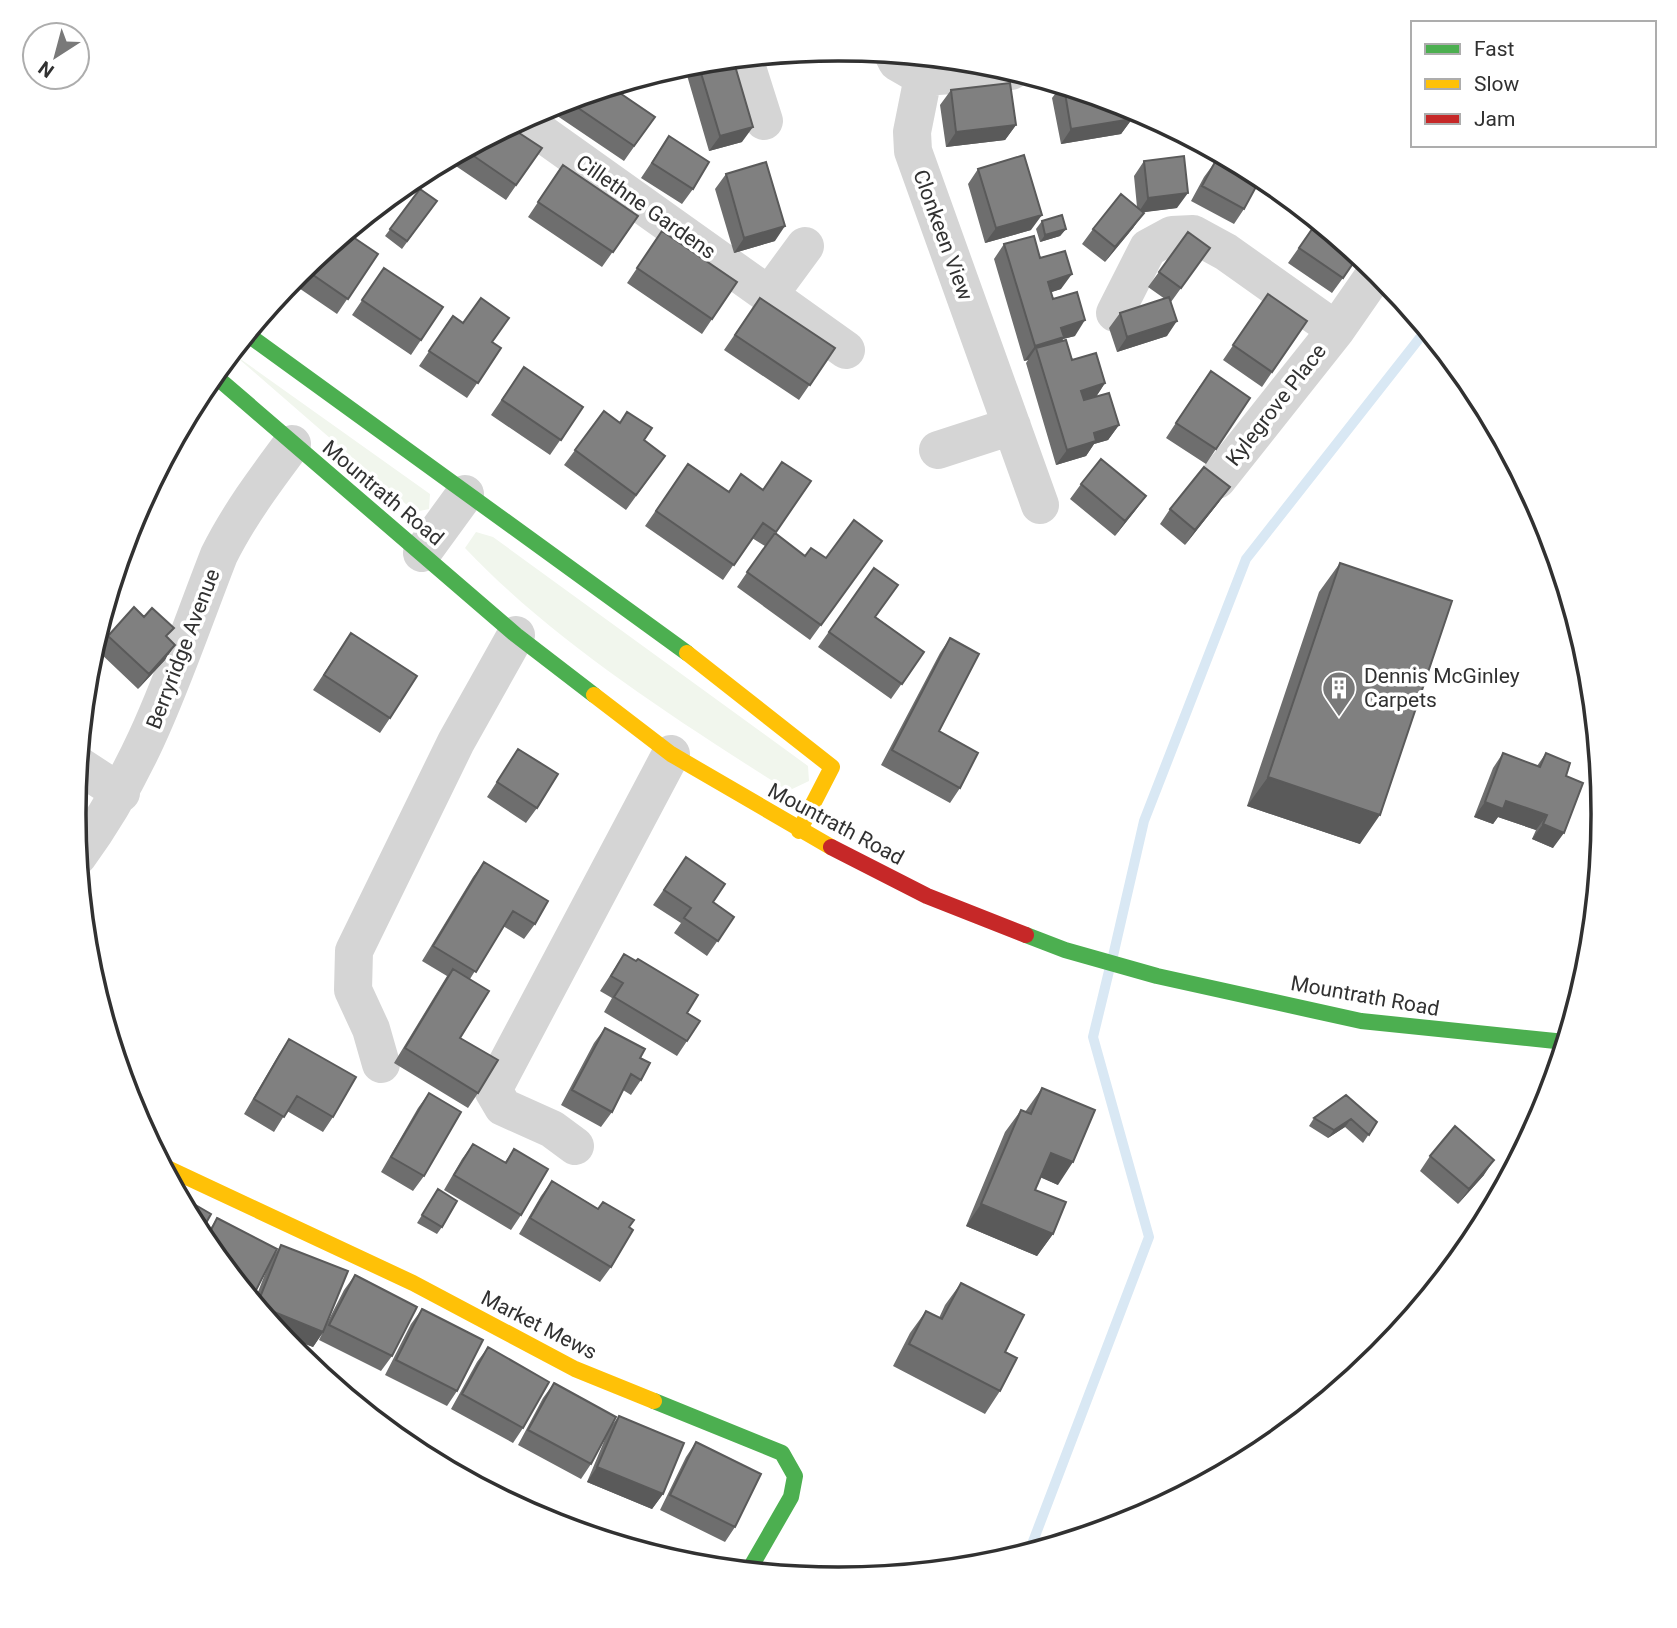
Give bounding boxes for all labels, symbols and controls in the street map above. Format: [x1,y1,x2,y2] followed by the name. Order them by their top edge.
[21,21,91,91] north arrow
[1411,21,1656,147] legend
[1474,37,1515,61] text: Fast
[34,56,58,83] text: N
[1474,72,1520,96] text: Slow
[1474,107,1515,131] text: Jam
[572,150,720,264] street label: Cillethne Gardens
[908,166,978,304] street label: Clonkeen View
[1221,339,1331,471] street label: Kylegrove Place
[318,435,448,551] street label: Mountrath Road
[141,566,225,732] street label: Berryridge Avenue
[1364,664,1520,712] place label: Dennis McGinley Carpets
[1320,669,1358,718] building icon: Dennis McGinley Carpets
[764,778,908,870] street label: Mountrath Road
[1289,971,1441,1021] street label: Mountrath Road
[477,1286,601,1364] street label: Market Mews

